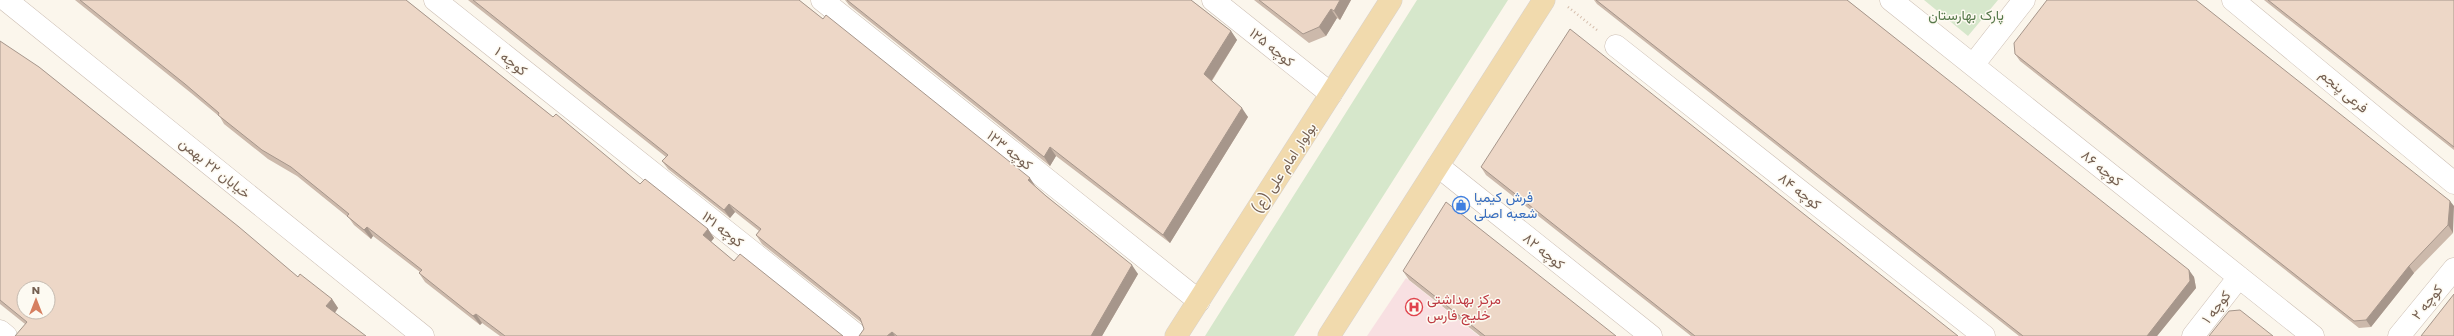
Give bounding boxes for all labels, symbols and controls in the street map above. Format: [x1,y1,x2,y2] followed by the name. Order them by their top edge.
[1928,5,2004,25] park label: پارک بهارستان
[1245,23,1299,71] street label: کوچه ۱۲۵
[490,42,532,80] street label: کوچه ۱
[2315,65,2373,117] street label: فرعی پنجم
[1247,119,1322,218] street label: بولوار امام علی (ع)
[983,125,1037,175] street label: کوچه ۱۲۳
[175,133,255,203] street label: خیابان ۲۲ بهمن
[2077,145,2127,191] street label: کوچه ۸۶
[1775,168,1825,214] street label: کوچه ۸۴
[1474,187,1537,223] place label: فرش کیمیا شعبه اصلی
[1451,195,1471,215] shop icon: فرش کیمیا شعبه اصلی
[698,206,748,252] street label: کوچه ۱۲۱
[1519,228,1569,274] street label: کوچه ۸۲
[16,280,56,320] north arrow
[2407,280,2447,324] street label: کوچه ۲
[32,282,40,298] text: N
[2197,286,2235,328] street label: کوچه ۱
[1427,289,1501,326] place label: مرکز بهداشتی خلیج فارس
[1404,297,1424,317] hospital icon: مرکز بهداشتی خلیج فارس

